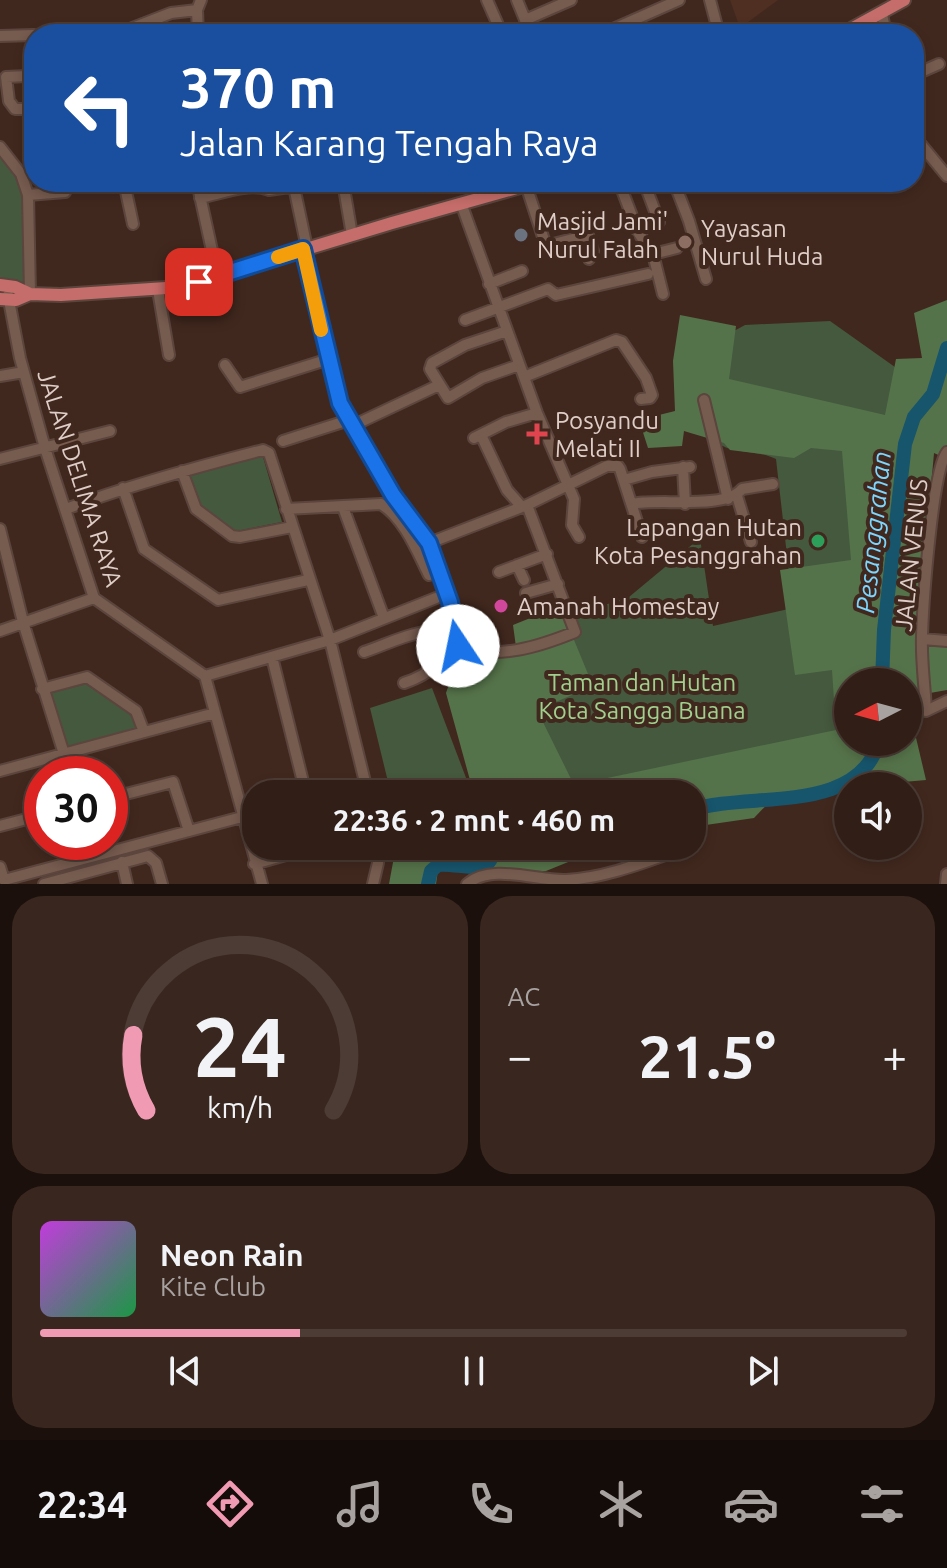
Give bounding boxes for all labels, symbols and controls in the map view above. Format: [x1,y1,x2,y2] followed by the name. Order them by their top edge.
[48,56,152,160] icon: left
[180,56,336,119] text: 370 m
[180,122,598,163] text: Jalan Karang Tengah Raya
[537,208,668,263] place label: Masjid Jami' Nurul Falah
[701,215,823,270] place label: Yayasan Nurul Huda
[512,226,530,244] marker: Masjid Jami' Nurul Falah
[676,233,694,251] marker: Yayasan Nurul Huda
[165,248,233,316] pin
[177,260,221,304] icon: arrive
[32,366,128,590] street label: JALAN DELIMA RAYA
[555,407,659,462] place label: Posyandu Melati II
[526,423,548,445] marker: Posyandu Melati II
[850,450,896,614] water label: Pesanggrahan
[890,477,932,633] street label: JALAN VENUS
[594,514,802,569] place label: Lapangan Hutan Kota Pesanggrahan
[809,532,827,550] marker: Lapangan Hutan Kota Pesanggrahan
[517,593,720,620] place label: Amanah Homestay
[492,597,510,615] marker: Amanah Homestay
[416,604,500,688] position arrow
[834,668,922,756] north arrow
[834,668,922,860] map controls
[539,669,745,724] park label: Taman dan Hutan Kota Sangga Buana
[24,756,128,860] speed limit sign: 30
[834,772,922,860] button: sound
[333,803,615,837] text: 22:36 · 2 mnt · 460 m
[508,982,540,1011] text: AC
[193,999,287,1093] text: 24
[639,1022,776,1089] text: 21.5°
[508,1031,532,1080] text: −
[882,1031,907,1080] text: +
[207,1091,273,1123] text: km/h
[160,1238,304,1272] text: Neon Rain
[160,1272,266,1301] text: Kite Club
[163,1349,207,1393] icon: previous
[452,1349,496,1393] icon: pause
[741,1349,785,1393] icon: next
[202,1476,258,1532] icon: directions
[332,1476,388,1532] icon: music
[463,1476,519,1532] icon: phone
[593,1476,649,1532] icon: climate
[723,1476,779,1532] icon: car
[854,1476,910,1532] icon: filters
[37,1484,127,1525] text: 22:34

